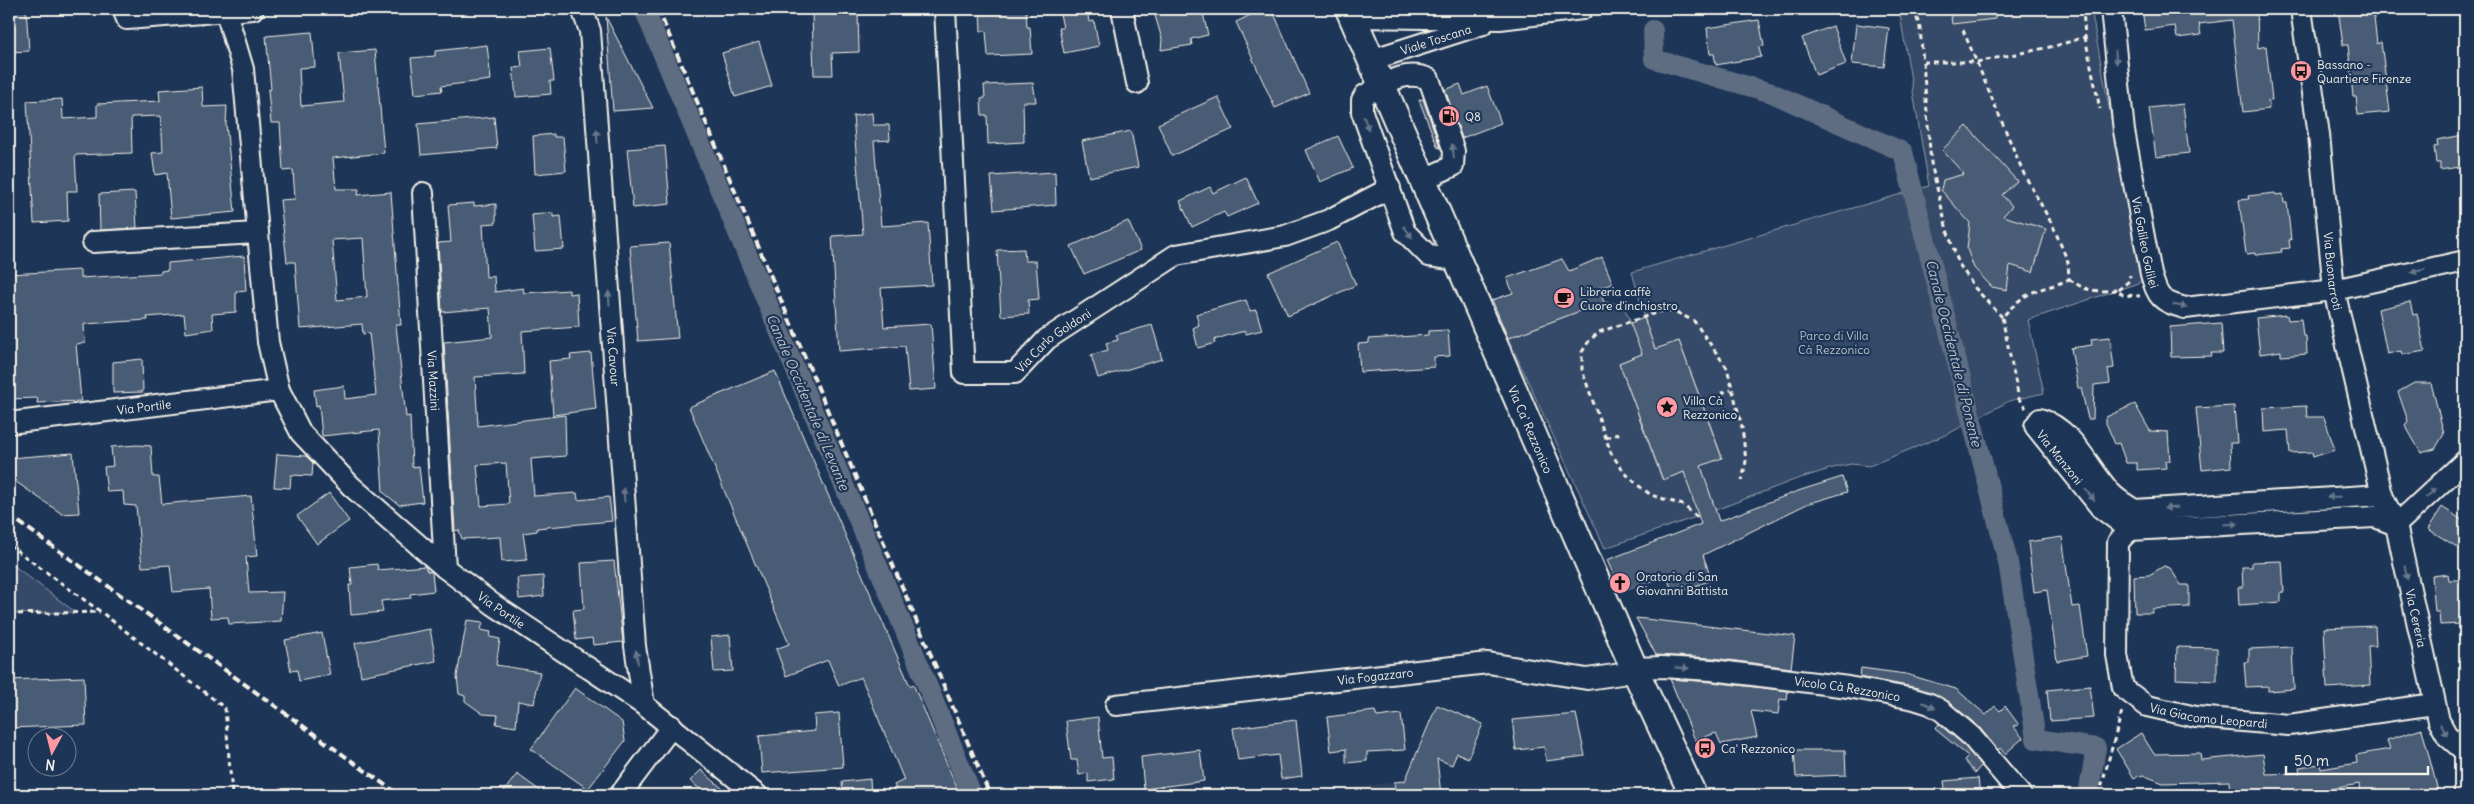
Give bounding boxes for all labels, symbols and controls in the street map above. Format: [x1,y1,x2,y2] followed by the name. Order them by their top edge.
[1398,21,1473,58] street label: Viale Toscana
[2112,50,2120,66] one-way arrow
[2317,57,2411,86] place label: Bassano - Quartiere Firenze
[2289,59,2313,83] bus stop icon: Bassano - Quartiere Firenze
[1437,104,1461,128] fuel station icon: Q8
[1465,109,1481,124] place label: Q8
[1362,116,1370,131] one-way arrow
[593,127,601,143] one-way arrow
[1449,143,1457,159] one-way arrow
[2129,196,2162,290] street label: Via Galileo Galilei
[1403,225,1413,239] one-way arrow
[2321,231,2346,311] street label: Via Buonarroti
[1922,258,1986,450] water label: Canale Occidentale di Ponente
[2409,268,2425,276] one-way arrow
[1580,284,1678,313] place label: Libreria caffè Cuore d'inchiostro
[1552,286,1576,310] cafe icon: Libreria caffè Cuore d'inchiostro
[605,290,613,306] one-way arrow
[2172,302,2187,310] one-way arrow
[1012,305,1093,375] street label: Via Carlo Goldoni
[763,311,854,494] water label: Canale Occidentale di Levante
[604,327,623,387] street label: Via Cavour
[1798,328,1870,357] park label: Parco di Villa Cà Rezzonico
[425,350,443,411] street label: Via Mazzini
[1505,383,1556,476] street label: Via Ca' Rezzonico
[1683,393,1738,422] place label: Villa Cà Rezzonico
[1655,395,1679,419] place icon: Villa Cà Rezzonico
[116,396,172,417] street label: Via Portile
[2034,427,2086,487] street label: Via Manzoni
[620,486,628,502] one-way arrow
[2424,487,2436,499] one-way arrow
[2085,488,2096,501] one-way arrow
[2325,493,2341,501] one-way arrow
[2163,504,2179,512] one-way arrow
[2223,520,2239,528] one-way arrow
[2403,565,2411,581] one-way arrow
[1636,569,1728,598] place label: Oratorio di San Giovanni Battista
[1608,571,1632,595] church icon: Oratorio di San Giovanni Battista
[2403,587,2430,649] street label: Via Cereria
[475,588,528,631] street label: Via Portile
[633,648,641,664] one-way arrow
[1337,664,1414,687] street label: Via Fogazzaro
[1675,665,1691,673] one-way arrow
[1793,673,1902,704] street label: Vicolo Cà Rezzonico
[2148,699,2268,731] street label: Via Giacomo Leopardi
[1922,701,1936,709] one-way arrow
[2440,724,2449,737] one-way arrow
[28,726,78,776] north arrow
[1693,736,1717,760] bus stop icon: Ca' Rezzonico
[1721,741,1795,756] place label: Ca' Rezzonico
[2286,744,2429,776] scale bar
[2294,751,2329,770] text: 50 m
[45,755,56,774] text: N

